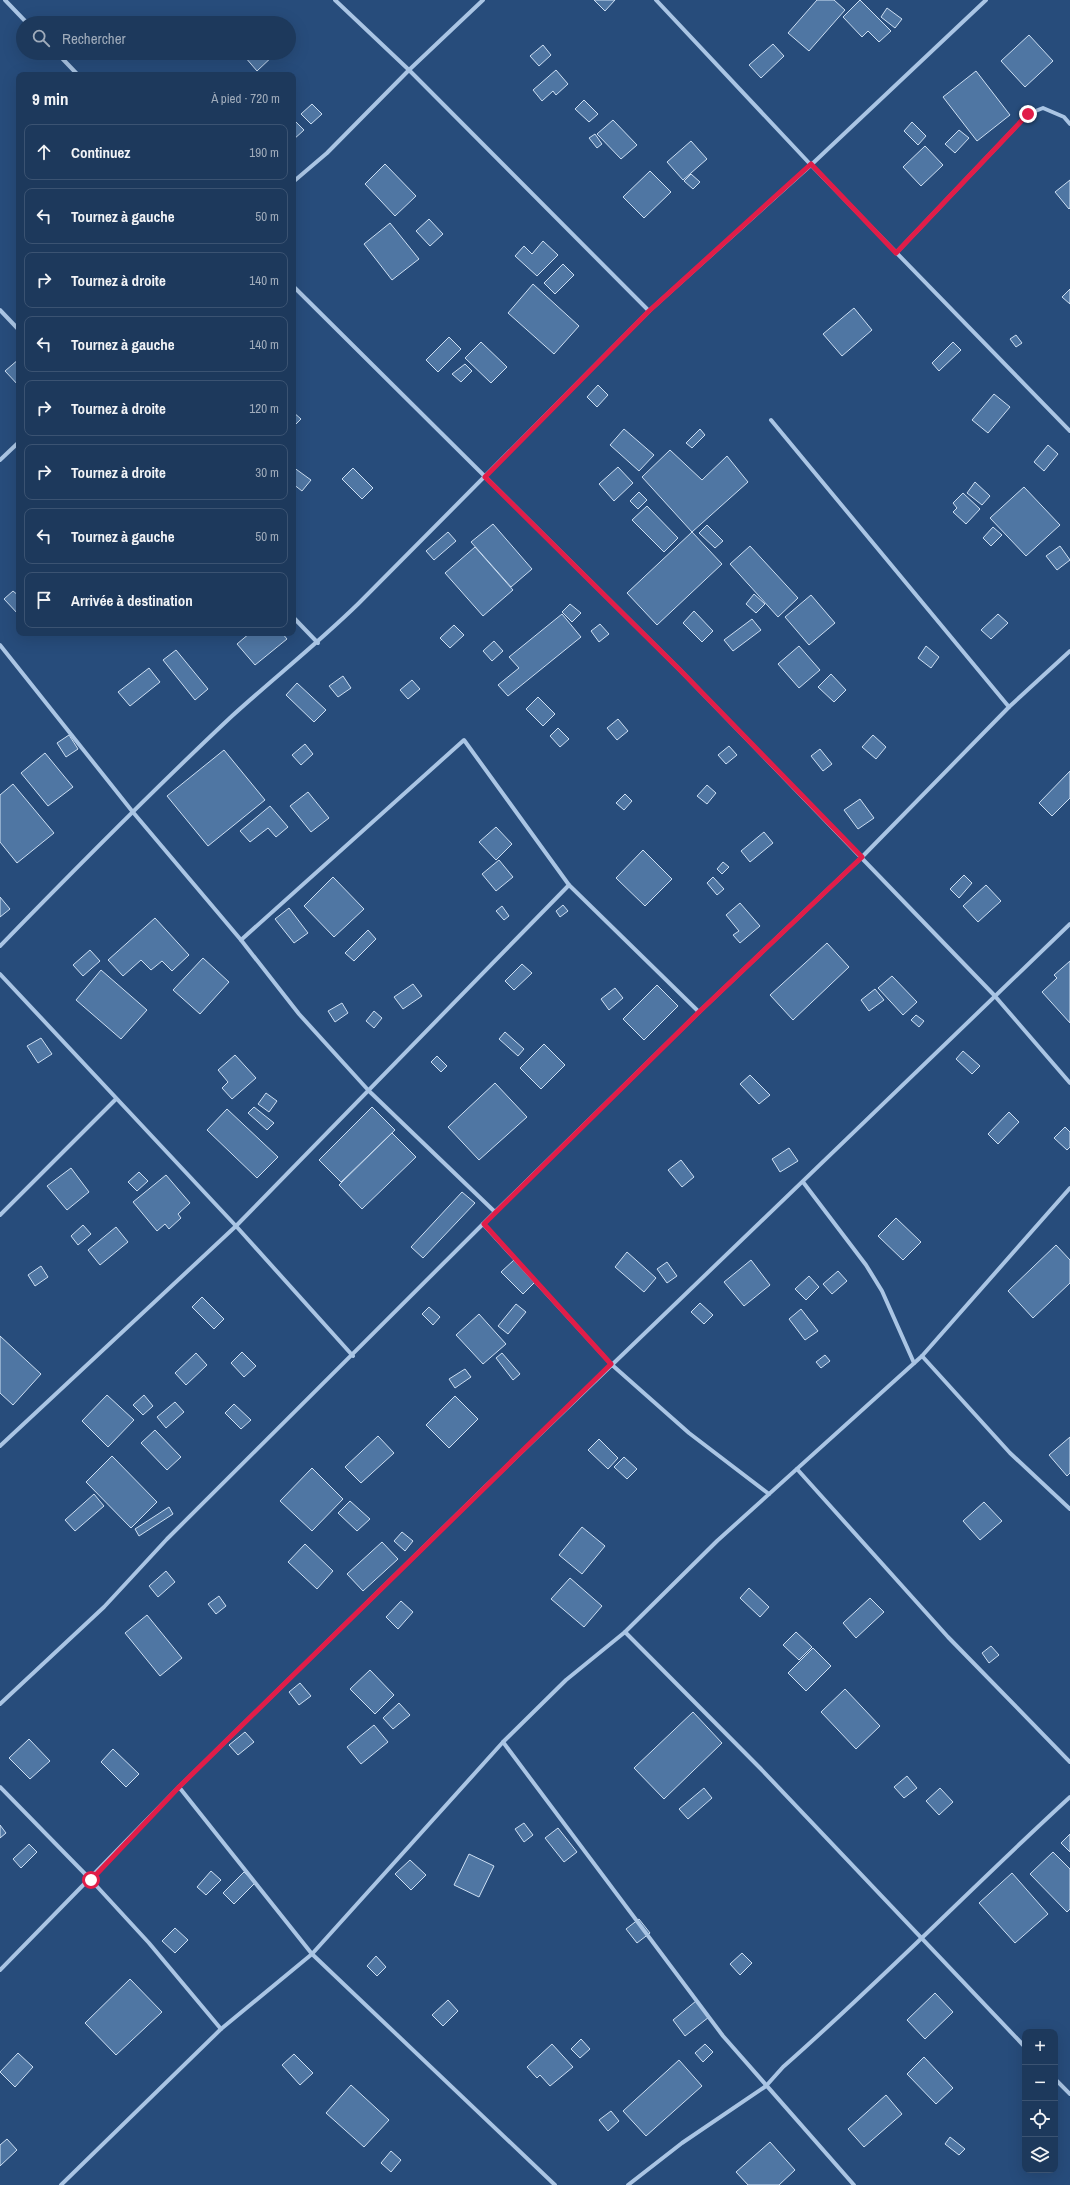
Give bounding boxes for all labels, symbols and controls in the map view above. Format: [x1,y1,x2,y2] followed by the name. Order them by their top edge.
[16,16,296,60] search box
[30,27,52,49] icon: search
[62,28,126,49] text: Rechercher
[32,87,68,110] text: 9 min
[211,90,280,107] text: À pied · 720 m
[1019,105,1037,123] route end
[33,141,55,163] icon: ahead
[71,142,130,163] text: Continuez
[249,144,279,161] text: 190 m
[33,205,55,227] icon: left
[71,206,175,227] text: Tournez à gauche
[255,208,279,225] text: 50 m
[33,269,55,291] icon: right
[71,270,166,291] text: Tournez à droite
[249,272,279,289] text: 140 m
[33,333,55,355] icon: left
[71,334,175,355] text: Tournez à gauche
[249,336,279,353] text: 140 m
[33,397,55,419] icon: right
[71,398,166,419] text: Tournez à droite
[249,400,279,417] text: 120 m
[33,461,55,483] icon: right
[71,462,166,483] text: Tournez à droite
[255,464,279,481] text: 30 m
[33,525,55,547] icon: left
[71,526,175,547] text: Tournez à gauche
[255,528,279,545] text: 50 m
[33,589,55,611] icon: arrive
[71,590,193,611] text: Arrivée à destination
[82,1871,100,1889] route start
[1022,2029,1058,2173] map controls
[1022,2029,1058,2065] button: +
[1022,2065,1058,2101] button: −
[1022,2101,1058,2137] button: locate
[1022,2137,1058,2173] button: layers

